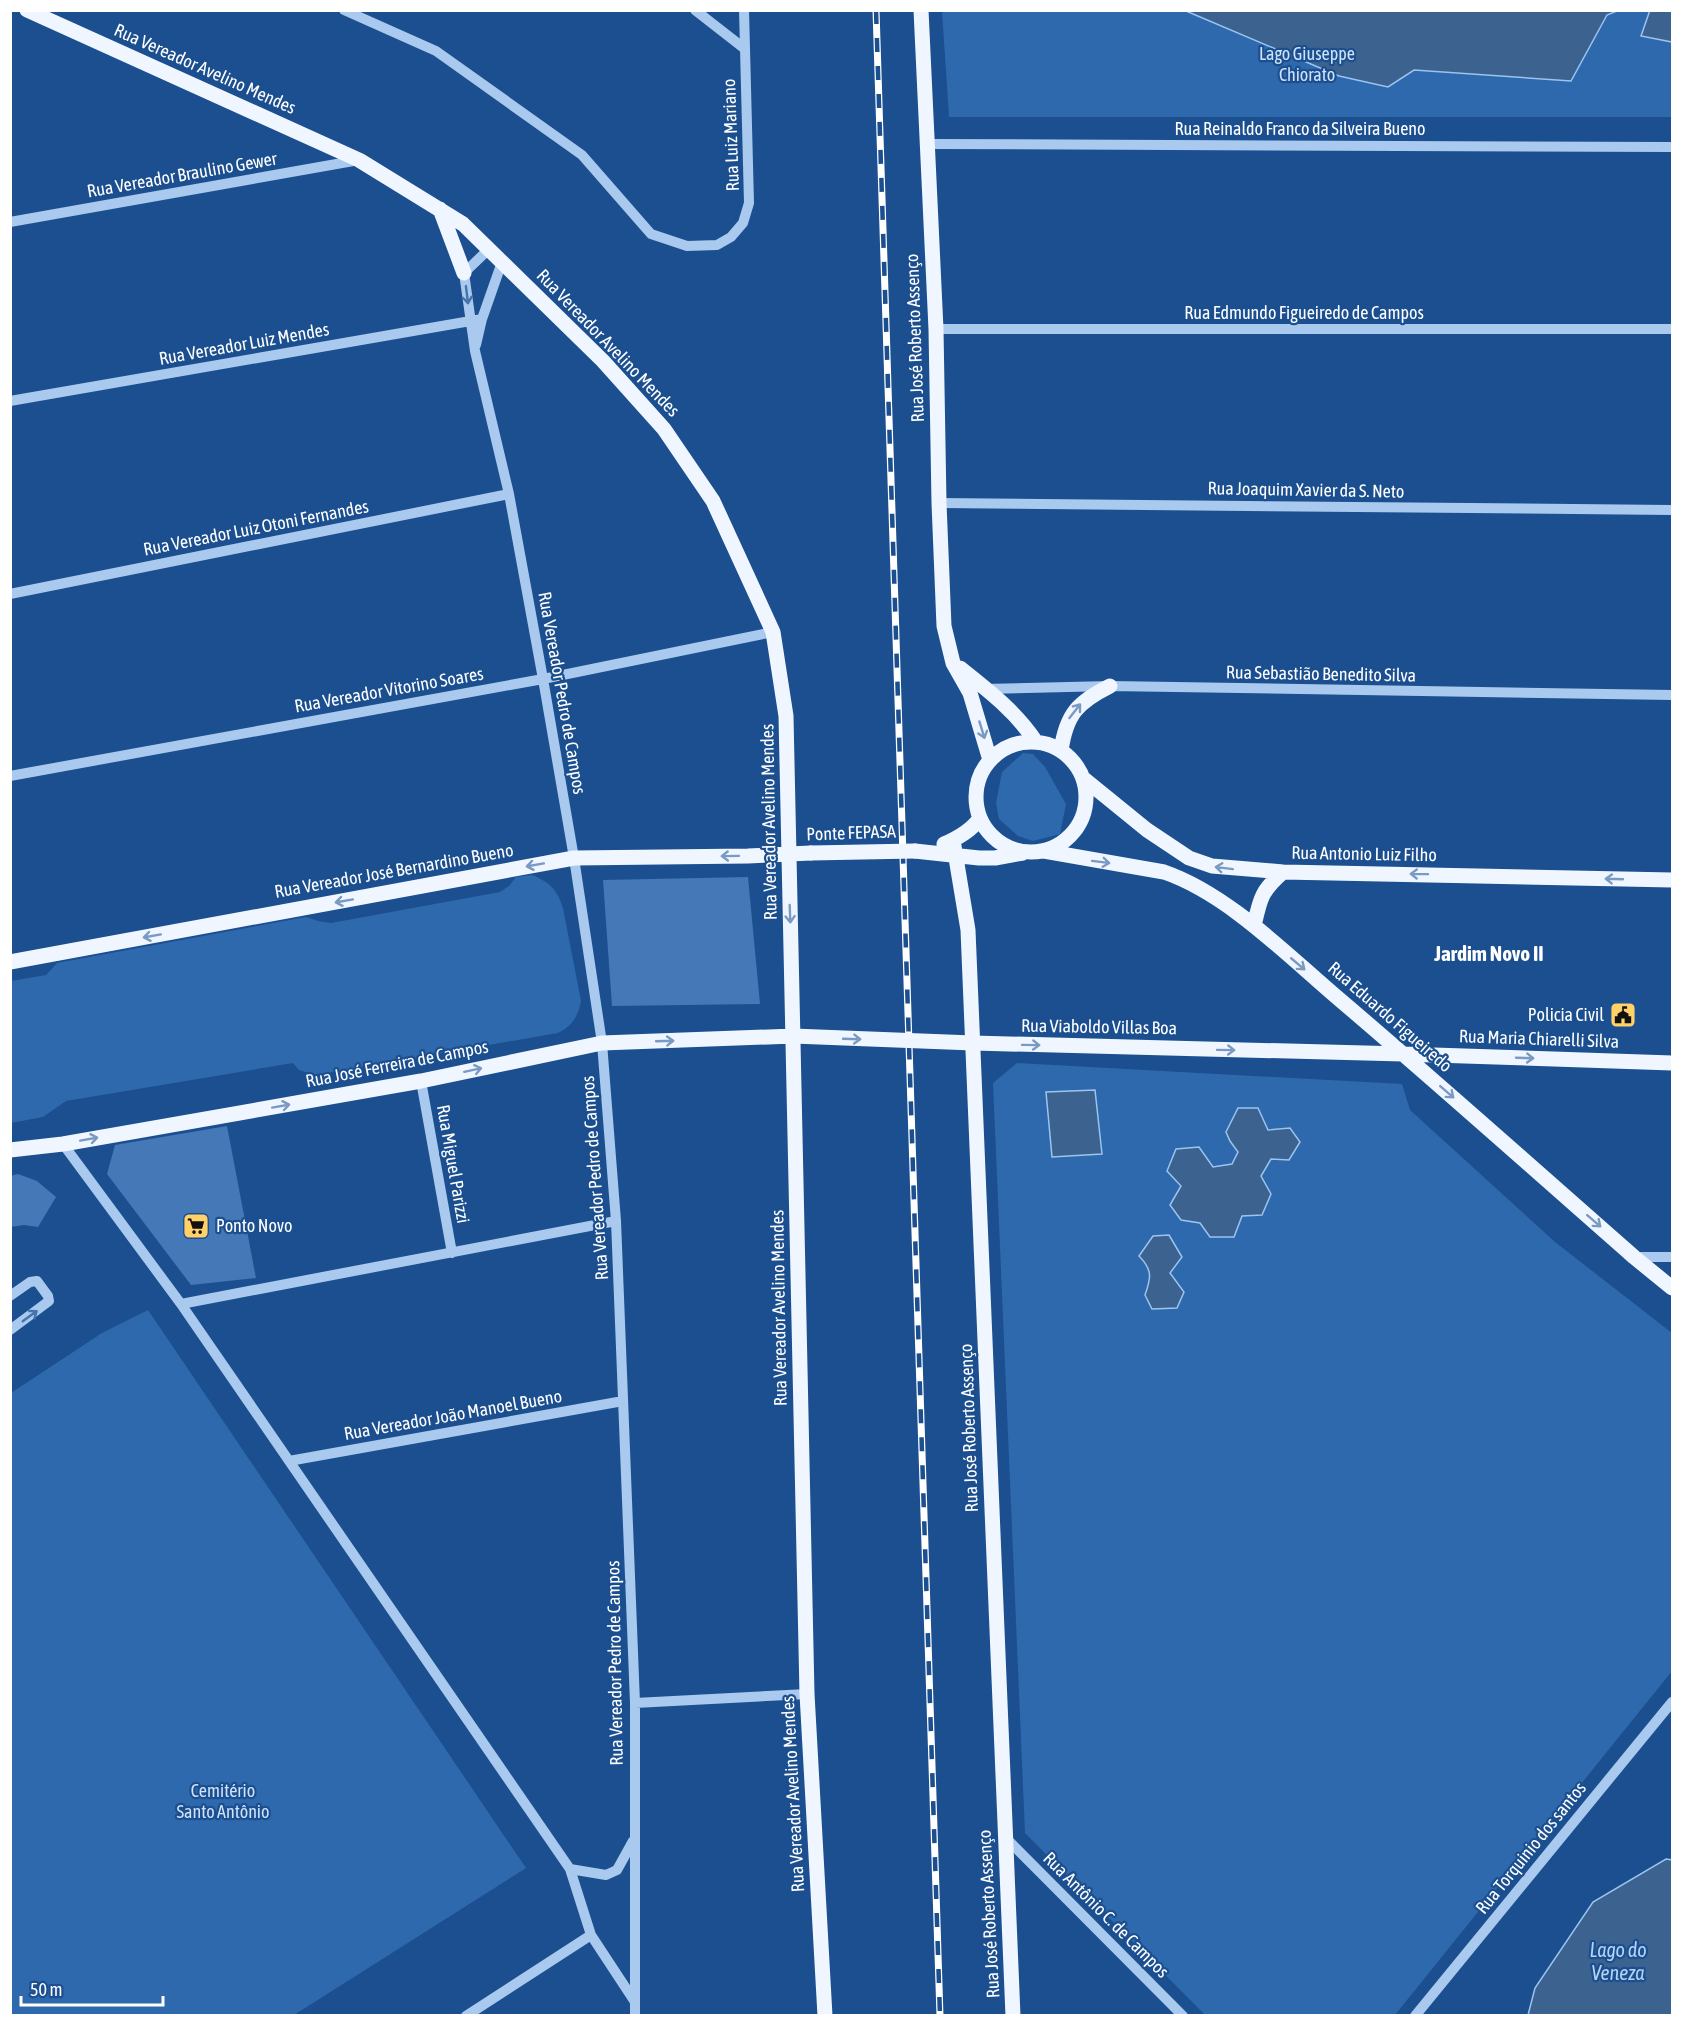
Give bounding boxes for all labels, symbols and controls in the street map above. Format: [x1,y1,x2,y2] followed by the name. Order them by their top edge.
[111,19,299,118] street label: Rua Vereador Avelino Mendes
[1259,43,1355,85] park label: Lago Giuseppe Chiorato
[718,78,743,192] street label: Rua Luiz Mariano
[1174,118,1426,139] street label: Rua Reinaldo Franco da Silveira Bueno
[85,147,279,202] street label: Rua Vereador Braulino Gewer
[901,253,928,423] street label: Rua José Roberto Assenço
[533,265,684,421] street label: Rua Vereador Avelino Mendes
[462,285,473,304] one-way arrow
[1184,302,1424,323] street label: Rua Edmundo Figueiredo de Campos
[157,318,331,369] street label: Rua Vereador Luiz Mendes
[1207,477,1405,502] street label: Rua Joaquim Xavier da S. Neto
[142,495,370,560] street label: Rua Vereador Luiz Otoni Fernandes
[534,590,591,796] street label: Rua Vereador Pedro de Campos
[1226,661,1416,686] street label: Rua Sebastião Benedito Silva
[293,663,485,716] street label: Rua Vereador Vitorino Soares
[1069,703,1082,719] one-way arrow
[977,720,988,739] one-way arrow
[756,724,781,920] street label: Rua Vereador Avelino Mendes
[806,820,896,845] street label: Ponte FEPASA
[273,839,515,902] street label: Rua Vereador José Bernardino Bueno
[1291,842,1437,865] street label: Rua Antonio Luiz Filho
[720,850,740,862] one-way arrow
[1091,856,1111,867] one-way arrow
[526,860,546,871] one-way arrow
[1215,862,1235,873] one-way arrow
[1410,869,1430,880] one-way arrow
[1605,873,1625,884] one-way arrow
[334,896,354,907] one-way arrow
[784,903,796,923] one-way arrow
[143,931,162,942] one-way arrow
[1433,941,1544,965] district label: Jardim Novo II
[1290,957,1305,971] one-way arrow
[1324,957,1456,1076] street label: Rua Eduardo Figueiredo
[1608,1000,1638,1030] public building icon: Policia Civil
[1528,1004,1604,1025] place label: Policia Civil
[1021,1015,1177,1038] street label: Rua Viaboldo Villas Boa
[1459,1025,1619,1052] street label: Rua Maria Chiarelli Silva
[841,1033,861,1044] one-way arrow
[655,1035,674,1046] one-way arrow
[304,1036,490,1092] street label: Rua José Ferreira de Campos
[1021,1039,1041,1051] one-way arrow
[1216,1044,1236,1055] one-way arrow
[1514,1052,1534,1064] one-way arrow
[463,1064,482,1075] one-way arrow
[577,1075,612,1281] street label: Rua Vereador Pedro de Campos
[1439,1085,1454,1099] one-way arrow
[271,1100,291,1111] one-way arrow
[433,1103,474,1225] street label: Rua Miguel Parizzi
[79,1134,99,1145] one-way arrow
[766,1210,791,1406] street label: Rua Vereador Avelino Mendes
[181,1211,211,1241] supermarket icon: Ponto Novo
[1586,1214,1601,1228] one-way arrow
[216,1215,292,1236] place label: Ponto Novo
[21,1310,37,1322] one-way arrow
[955,1343,982,1513] street label: Rua José Roberto Assenço
[342,1385,563,1444] street label: Rua Vereador João Manoel Bueno
[602,1560,627,1766] street label: Rua Vereador Pedro de Campos
[777,1695,808,1893] street label: Rua Vereador Avelino Mendes
[1471,1778,1590,1918] street label: Rua Torquinio dos santos
[177,1780,269,1822] park label: Cemitério Santo Antônio
[974,1829,1003,1999] street label: Rua José Roberto Assenço
[1039,1847,1174,1982] street label: Rua Antônio C. de Campos
[1589,1938,1647,1984] water label: Lago do Veneza
[21,1969,164,2007] scale bar
[30,1979,62,2000] text: 50 m

